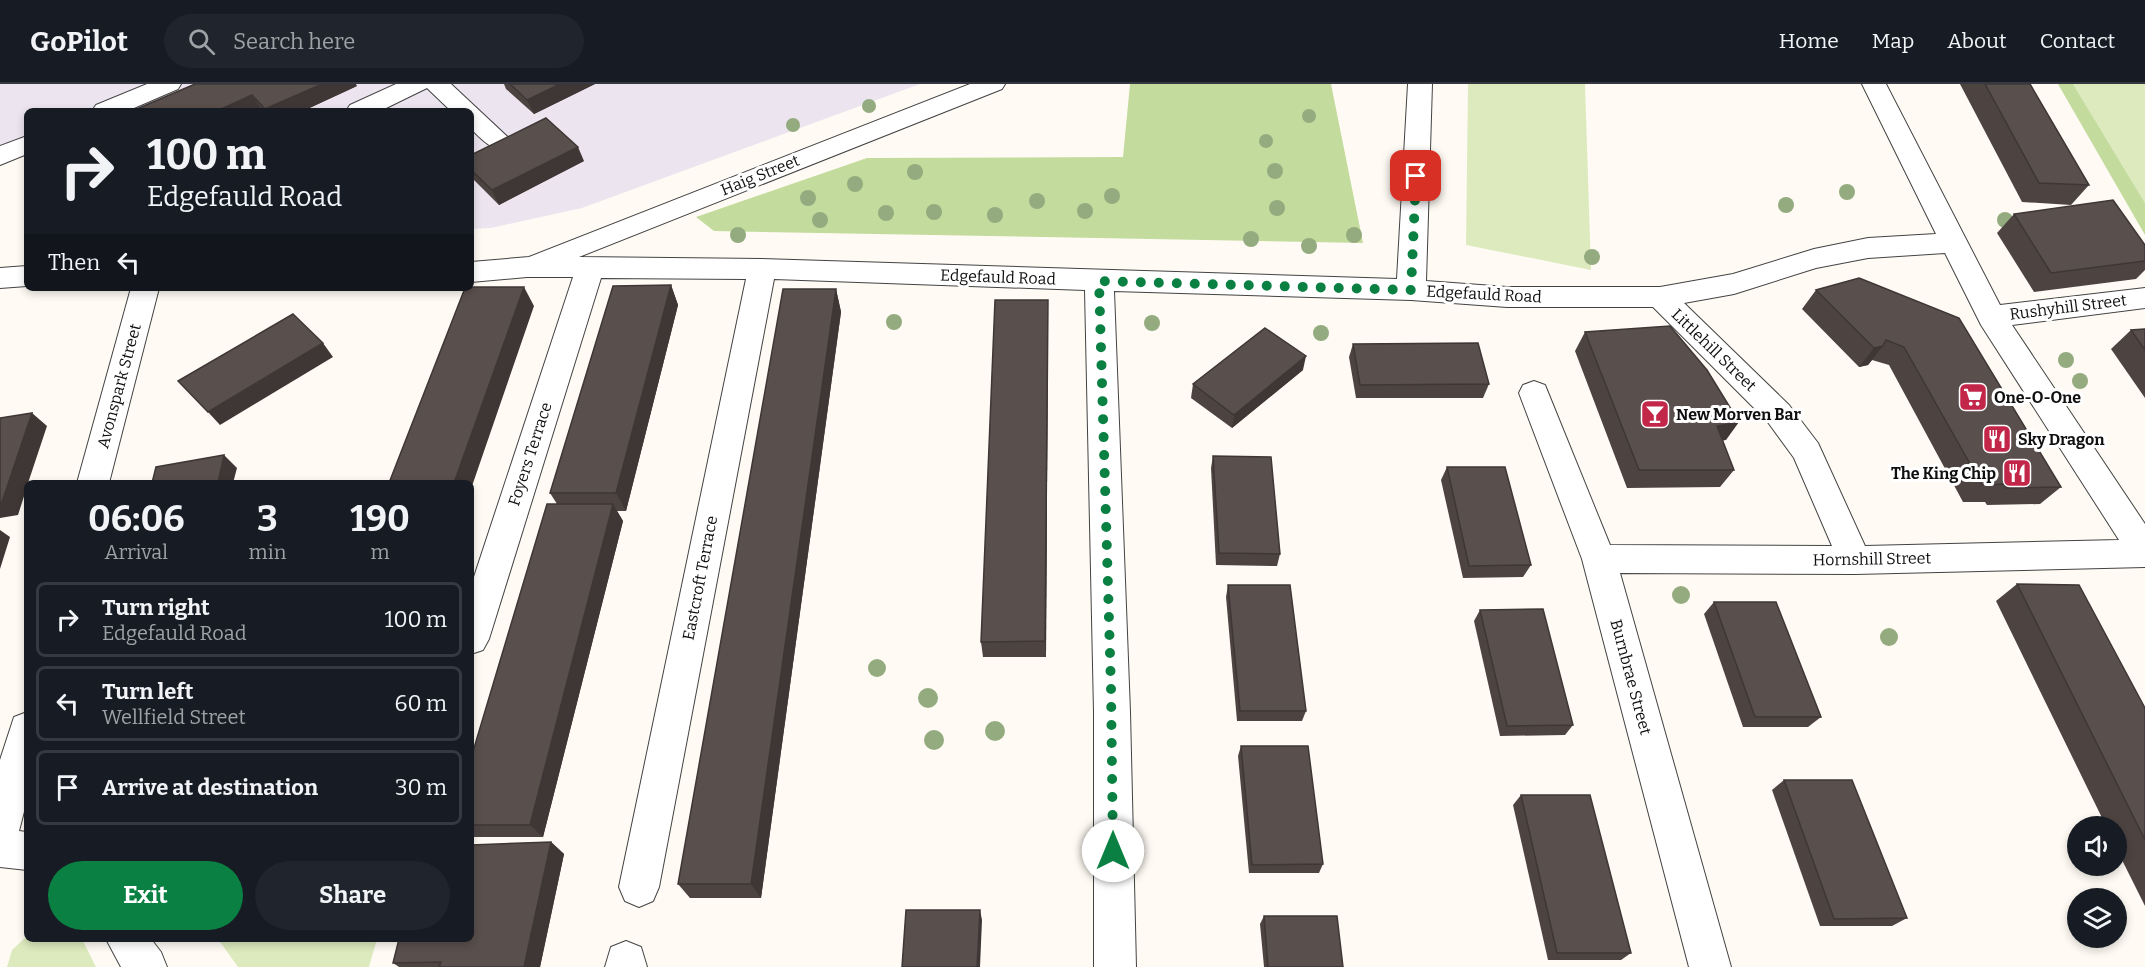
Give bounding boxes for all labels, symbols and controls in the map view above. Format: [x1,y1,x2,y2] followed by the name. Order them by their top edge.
[164,14,584,68] search box
[30,25,128,58] text: GoPilot
[185,25,218,58] icon: search
[233,28,355,55] text: Search here
[1779,28,1839,54] text: Home
[1872,28,1914,54] text: Map
[1947,28,2007,54] text: About
[2040,28,2115,54] text: Contact
[147,130,266,180] text: 100 m
[48,132,126,210] icon: right
[1390,150,1441,201] pin
[718,151,802,199] street label: Haig Street
[1399,159,1432,192] icon: arrive
[147,181,342,213] text: Edgefauld Road
[112,246,145,279] icon: left
[48,249,100,276] text: Then
[940,265,1057,289] street label: Edgefauld Road
[1426,281,1543,307] street label: Edgefauld Road
[2008,290,2128,324] street label: Rushyhill Street
[1668,305,1760,395] street label: Littlehill Street
[93,321,145,450] street label: Avonspark Street
[1957,381,1989,413] supermarket icon: One-O-One
[1994,388,2081,407] place label: One-O-One
[1639,398,1671,430] bar icon: New Morven Bar
[504,400,556,508] street label: Foyers Terrace
[1676,405,1801,424] place label: New Morven Bar
[1981,423,2013,455] restaurant icon: Sky Dragon
[2018,430,2105,449] place label: Sky Dragon
[2001,457,2033,489] restaurant icon: The King Chip
[1891,464,1996,483] place label: The King Chip
[88,497,185,541] text: 06:06
[257,497,278,541] text: 3
[350,497,410,541] text: 190
[679,514,721,642] street label: Eastcroft Terrace
[105,540,168,564] text: Arrival
[249,540,286,564] text: min
[371,540,390,564] text: m
[1813,548,1932,570] street label: Hornshill Street
[102,594,210,621] text: Turn right
[51,603,84,636] icon: right
[384,606,447,633] text: 100 m
[1606,617,1656,737] street label: Burnbrae Street
[102,621,247,645] text: Edgefauld Road
[102,678,194,705] text: Turn left
[51,687,84,720] icon: left
[395,690,447,717] text: 60 m
[102,705,246,729] text: Wellfield Street
[51,771,84,804] icon: arrive
[102,774,318,801] text: Arrive at destination
[395,774,447,801] text: 30 m
[2067,816,2127,948] map controls
[2067,816,2127,876] button: sound
[1081,819,1145,883] position arrow
[48,861,243,930] button: Exit
[255,861,450,930] button: Share
[2067,888,2127,948] button: layers

